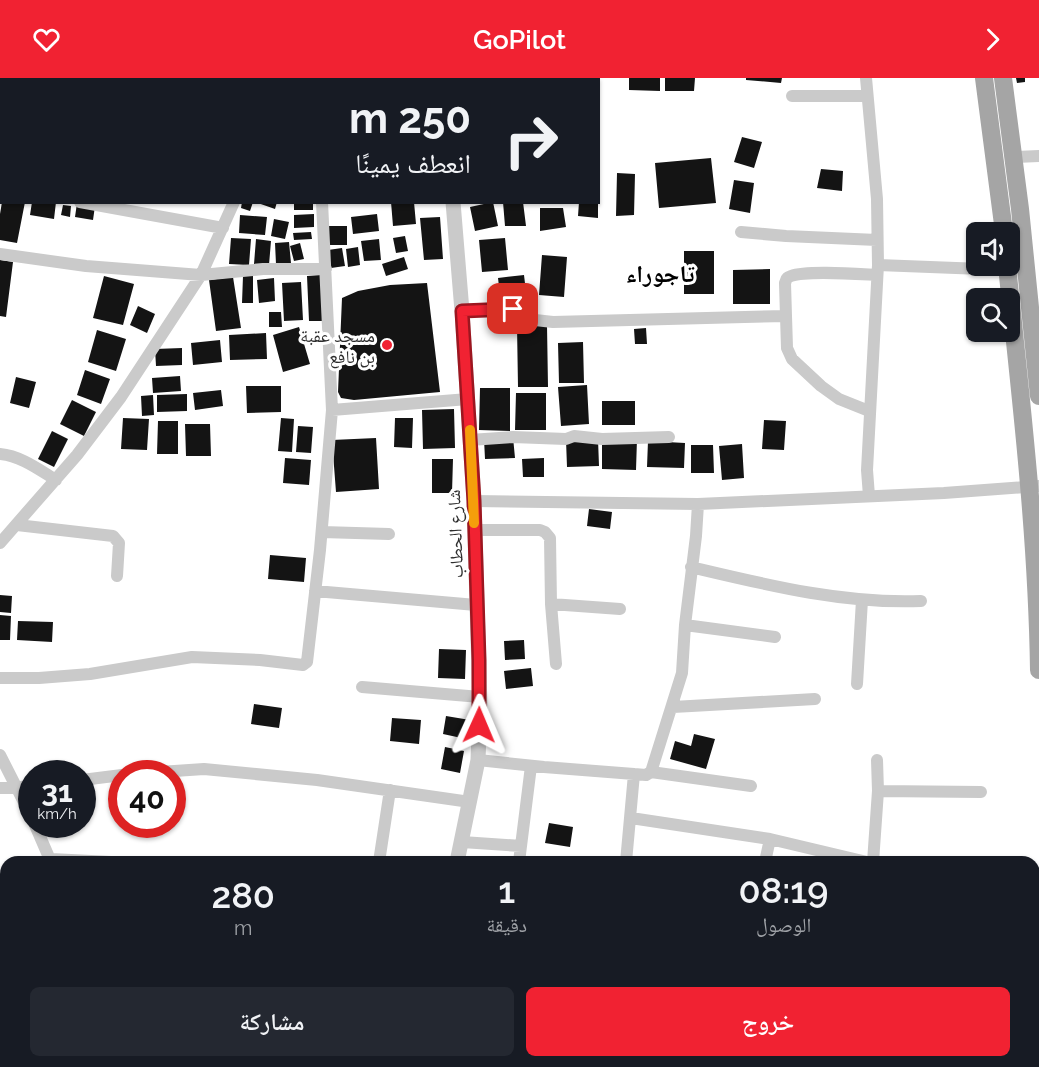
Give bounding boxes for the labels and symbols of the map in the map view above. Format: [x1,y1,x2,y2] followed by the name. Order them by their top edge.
[625,259,695,288] district label: تاجوراء
[487,283,538,334] pin
[300,325,375,369] place label: مسجد عقبة بن نافع
[380,338,394,352] marker: مسجد عقبة بن نافع
[443,489,468,579] street label: شارع الحطاب
[447,693,511,757] position arrow
[108,760,186,838] speed limit sign: 40

